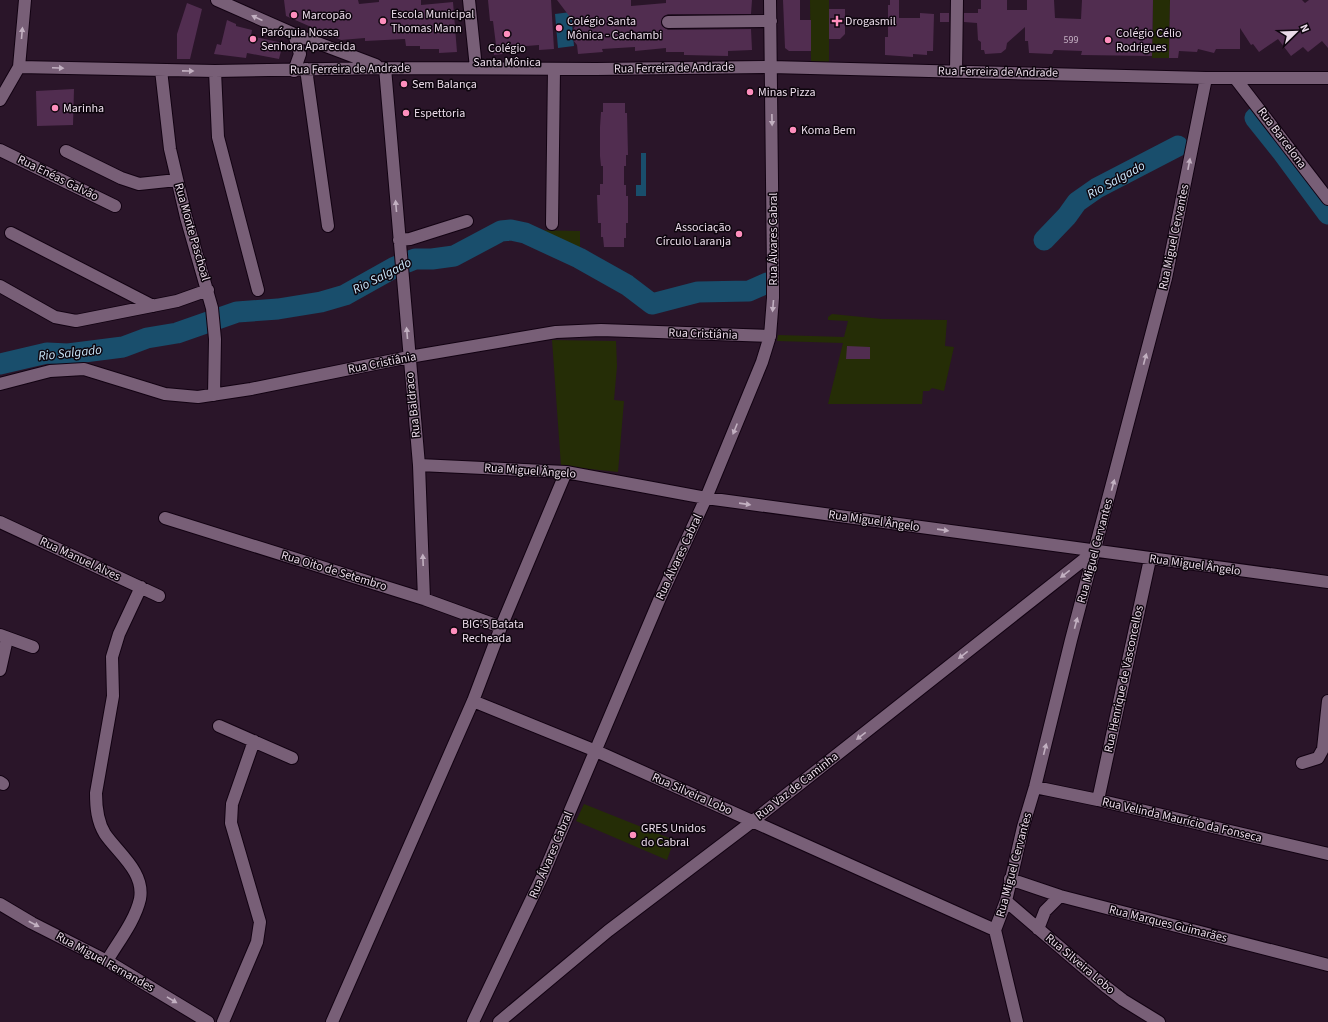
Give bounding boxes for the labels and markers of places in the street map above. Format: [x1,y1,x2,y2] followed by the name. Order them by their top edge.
[391,6,474,37] place label: Escola Municipal Thomas Mann
[302,7,352,24] place label: Marcopão
[289,10,299,20] marker: Marcopão
[567,13,662,44] place label: Colégio Santa Mônica - Cachambi
[845,13,896,30] place label: Drogasmil
[378,16,388,26] marker: Escola Municipal Thomas Mann
[832,16,842,26] marker: Drogasmil
[554,23,564,33] marker: Colégio Santa Mônica - Cachambi
[261,24,355,55] place label: Paróquia Nossa Senhora Aparecida
[1116,25,1181,56] place label: Colégio Célio Rodrigues
[502,29,512,39] marker: Colégio Santa Mônica
[248,34,258,44] marker: Paróquia Nossa Senhora Aparecida
[1103,35,1113,45] marker: Colégio Célio Rodrigues
[473,40,541,71] place label: Colégio Santa Mônica
[412,76,477,93] place label: Sem Balança
[399,79,409,89] marker: Sem Balança
[758,84,815,101] place label: Minas Pizza
[745,87,755,97] marker: Minas Pizza
[63,100,104,117] place label: Marinha
[50,103,60,113] marker: Marinha
[414,105,465,122] place label: Espettoria
[401,108,411,118] marker: Espettoria
[801,122,856,139] place label: Koma Bem
[788,125,798,135] marker: Koma Bem
[656,219,731,250] place label: Associação Círculo Laranja
[734,229,744,239] marker: Associação Círculo Laranja
[462,616,524,647] place label: BIG'S Batata Recheada
[449,626,459,636] marker: BIG'S Batata Recheada
[641,820,706,851] place label: GRES Unidos do Cabral
[628,830,638,840] marker: GRES Unidos do Cabral

